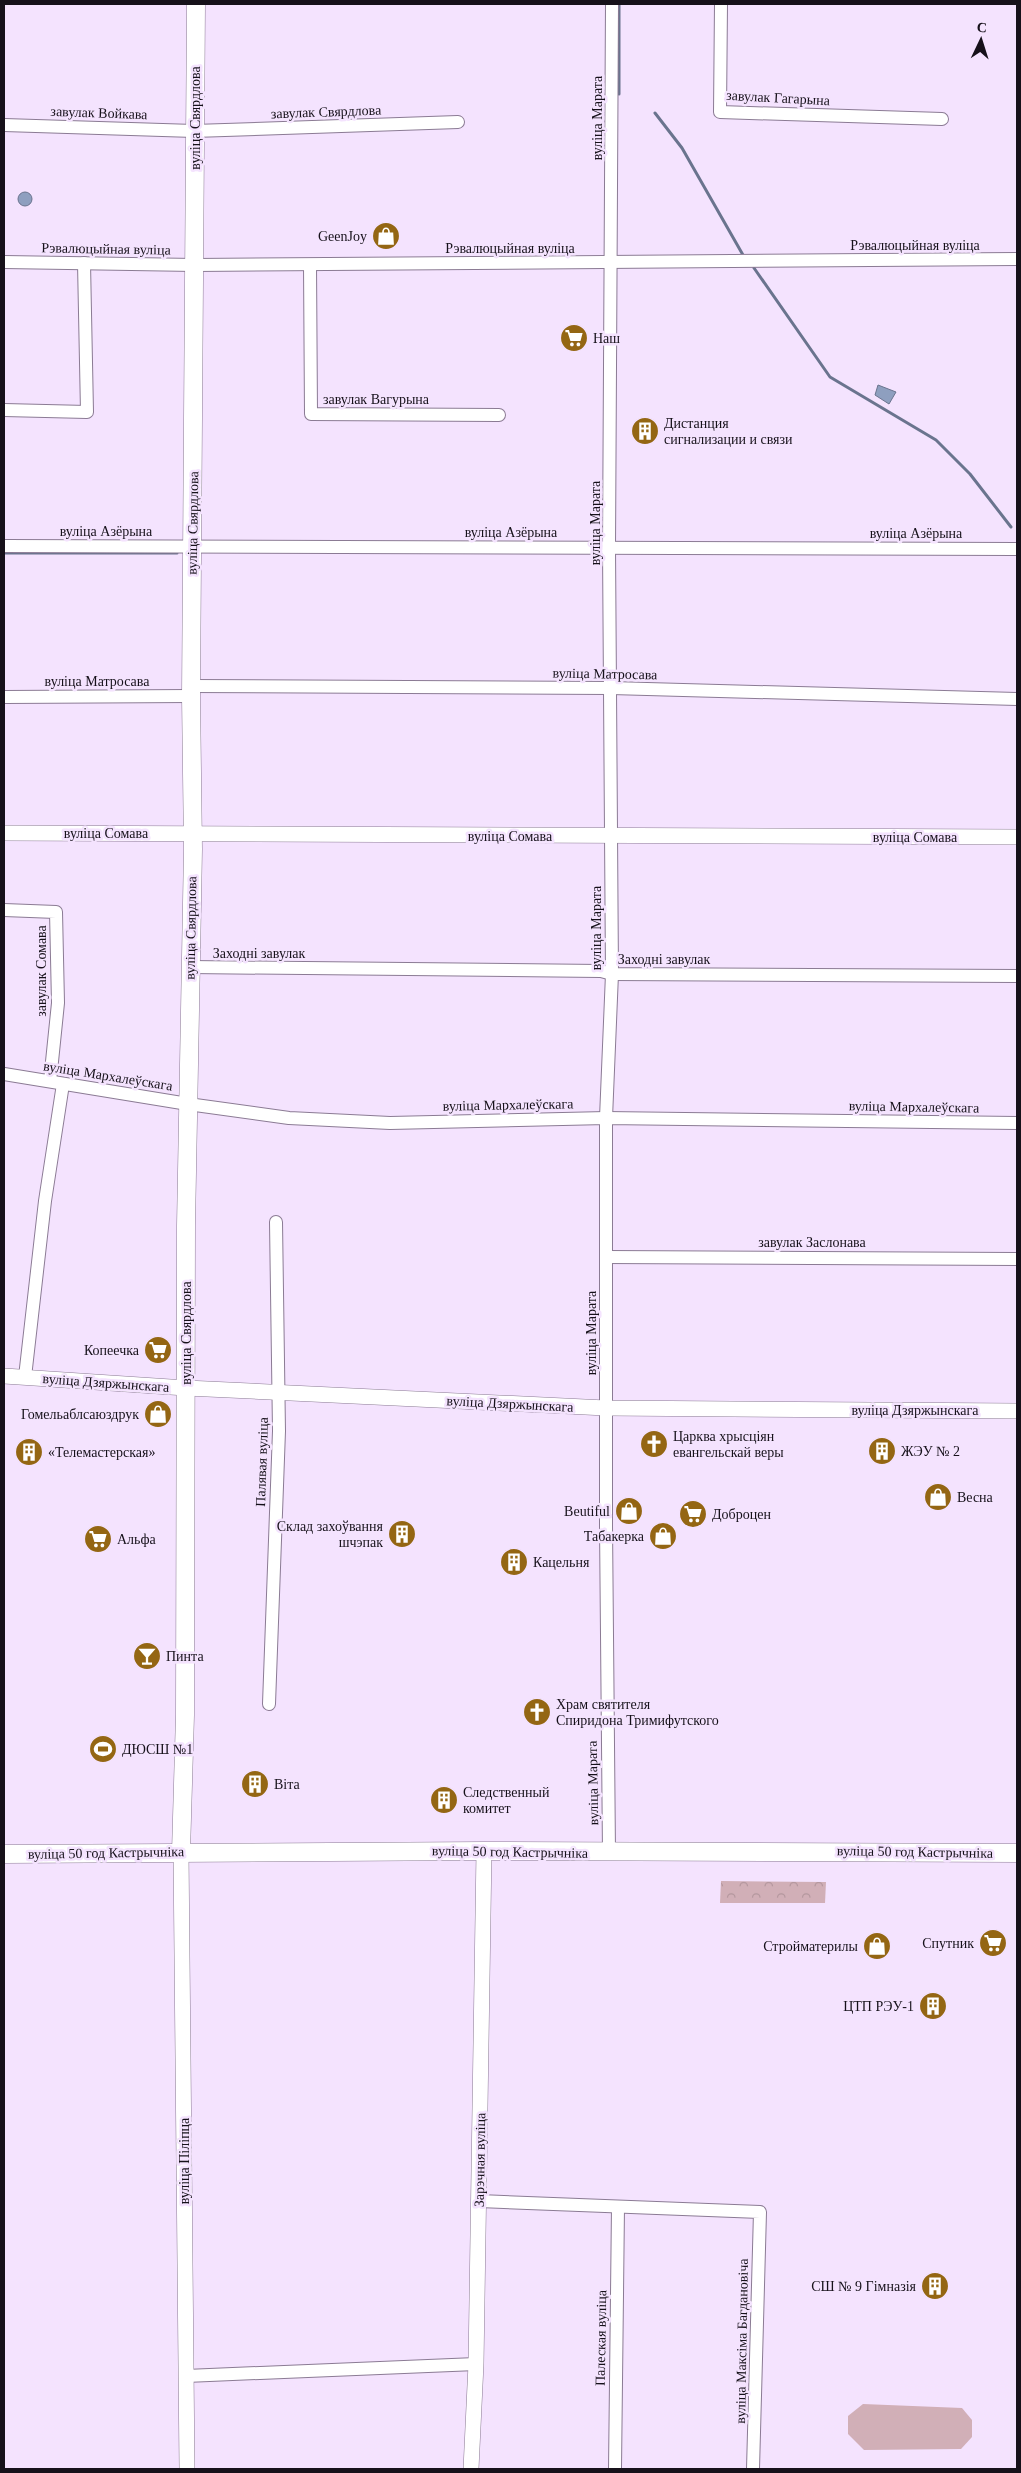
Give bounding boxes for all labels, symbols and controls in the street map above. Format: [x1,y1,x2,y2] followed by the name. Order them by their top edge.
[956,15,1006,65] north arrow
[976,20,987,35] text: С
[188,66,203,170] street label: вуліца Свярдлова
[590,75,605,160] street label: вуліца Марата
[726,88,831,108] street label: завулак Гагарына
[271,103,382,121] street label: завулак Свярдлова
[50,104,149,122] street label: завулак Войкава
[371,221,401,251] shop icon: GeenJoy
[318,229,367,244] place label: GeenJoy
[850,238,981,253] street label: Рэвалюцыйная вуліца
[41,240,172,258] street label: Рэвалюцыйная вуліца
[445,241,576,256] street label: Рэвалюцыйная вуліца
[559,323,589,353] supermarket icon: Наш
[593,331,620,346] place label: Наш
[323,392,430,407] street label: завулак Вагурына
[630,416,660,446] building icon: Дистанция сигнализации и связи
[664,416,793,447] place label: Дистанция сигнализации и связи
[185,470,201,575] street label: вуліца Свярдлова
[588,480,603,565] street label: вуліца Марата
[60,524,153,539] street label: вуліца Азёрына
[465,525,558,540] street label: вуліца Азёрына
[870,526,963,541] street label: вуліца Азёрына
[552,666,658,682] street label: вуліца Матросава
[45,674,150,689] street label: вуліца Матросава
[64,826,149,841] street label: вуліца Сомава
[468,829,553,844] street label: вуліца Сомава
[873,830,958,845] street label: вуліца Сомава
[183,875,199,980] street label: вуліца Свярдлова
[589,885,604,970] street label: вуліца Марата
[34,924,49,1017] street label: завулак Сомава
[213,946,305,961] street label: Заходні завулак
[618,952,710,967] street label: Заходні завулак
[42,1058,174,1094] street label: вуліца Мархалеўскага
[443,1096,574,1114] street label: вуліца Мархалеўскага
[849,1098,980,1116] street label: вуліца Мархалеўскага
[758,1235,867,1250] street label: завулак Заслонава
[179,1281,194,1385] street label: вуліца Свярдлова
[584,1290,599,1375] street label: вуліца Марата
[143,1335,173,1365] supermarket icon: Копеечка
[84,1343,140,1358] place label: Копеечка
[42,1371,171,1395] street label: вуліца Дзяржынскага
[446,1393,575,1415] street label: вуліца Дзяржынскага
[143,1399,173,1429] shop icon: Гомельаблсаюздрук
[851,1403,979,1418] street label: вуліца Дзяржынскага
[21,1407,139,1422] place label: Гомельаблсаюздрук
[253,1416,271,1507] street label: Палявая вуліца
[639,1429,669,1459] church icon: Царква хрысціян евангельскай веры
[673,1429,784,1460] place label: Царква хрысціян евангельскай веры
[867,1436,897,1466] building icon: ЖЭУ № 2
[14,1437,44,1467] building icon: «Телемастерская»
[901,1444,960,1459] place label: ЖЭУ № 2
[48,1445,155,1460] place label: «Телемастерская»
[923,1482,953,1512] shop icon: Весна
[957,1490,994,1505] place label: Весна
[614,1496,644,1526] shop icon: Beutiful
[678,1499,708,1529] supermarket icon: Доброцен
[564,1504,610,1519] place label: Beutiful
[712,1507,771,1522] place label: Доброцен
[277,1519,384,1550] place label: Склад захоўвання шчэпак
[387,1519,417,1549] building icon: Склад захоўвання шчэпак
[648,1521,678,1551] shop icon: Табакерка
[83,1524,113,1554] supermarket icon: Альфа
[584,1529,645,1544] place label: Табакерка
[117,1532,157,1547] place label: Альфа
[499,1547,529,1577] building icon: Кацельня
[533,1555,590,1570] place label: Кацельня
[132,1641,162,1671] bar icon: Пинта
[166,1649,204,1664] place label: Пинта
[522,1697,552,1727] church icon: Храм святителя Спиридона Тримифутского
[556,1697,719,1728] place label: Храм святителя Спиридона Тримифутского
[88,1734,118,1764] sports icon: ДЮСШ №1
[585,1740,601,1825] street label: вуліца Марата
[122,1742,193,1757] place label: ДЮСШ №1
[240,1769,270,1799] building icon: Віта
[274,1777,301,1792] place label: Віта
[429,1785,459,1815] building icon: Следственный комитет
[463,1785,550,1816] place label: Следственный комитет
[432,1843,589,1861] street label: вуліца 50 год Кастрычніка
[837,1843,994,1861] street label: вуліца 50 год Кастрычніка
[28,1844,185,1862] street label: вуліца 50 год Кастрычніка
[978,1928,1008,1958] supermarket icon: Спутник
[862,1931,892,1961] shop icon: Стройматерилы
[922,1936,974,1951] place label: Спутник
[763,1939,859,1954] place label: Стройматерилы
[918,1991,948,2021] building icon: ЦТП РЭУ-1
[843,1999,914,2014] place label: ЦТП РЭУ-1
[472,2112,488,2207] street label: Зарэчная вуліца
[177,2117,192,2204] street label: вуліца Піліпца
[733,2258,751,2424] street label: вуліца Максіма Багдановіча
[920,2271,950,2301] building icon: СШ № 9 Гімназія
[811,2279,917,2294] place label: СШ № 9 Гімназія
[593,2289,609,2386] street label: Палеская вуліца

